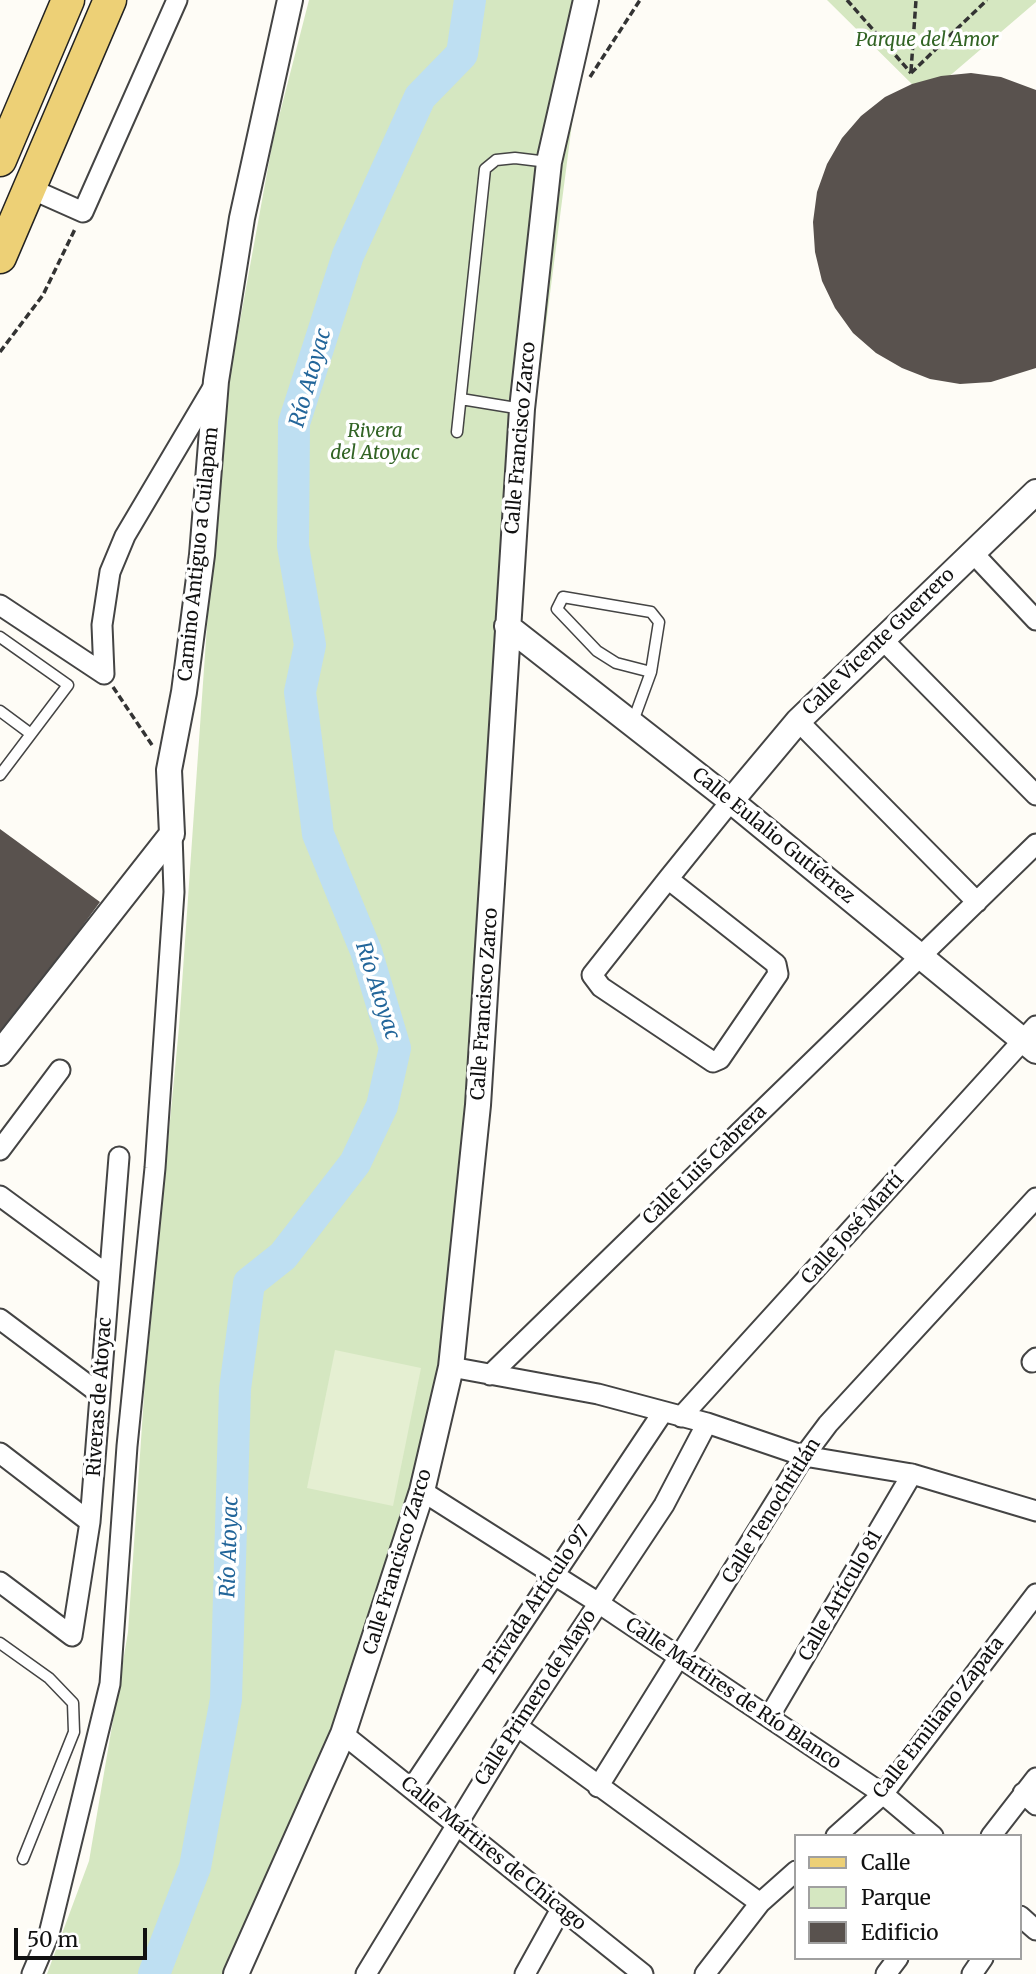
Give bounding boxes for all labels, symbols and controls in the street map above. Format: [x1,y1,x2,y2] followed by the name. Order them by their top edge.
[855,30,999,52] park label: Parque del Amor
[285,326,337,430] water label: Río Atoyac
[501,341,541,535] street label: Calle Francisco Zarco
[330,421,420,465] park label: Rivera del Atoyac
[174,426,224,682] street label: Camino Antiguo a Cuilapam
[798,564,960,720] street label: Calle Vicente Guerrero
[687,763,859,909] street label: Calle Eulalio Gutiérrez
[467,907,503,1101] street label: Calle Francisco Zarco
[349,939,405,1043] water label: Río Atoyac
[639,1100,771,1230] street label: Calle Luis Cabrera
[797,1169,909,1289] street label: Calle José Martí
[83,1316,117,1478] street label: Riveras de Atoyac
[718,1434,826,1588] street label: Calle Tenochtitlán
[359,1467,437,1657] street label: Calle Francisco Zarco
[216,1496,244,1598] water label: Río Atoyac
[479,1521,595,1679] street label: Privada Artículo 97
[794,1527,888,1665] street label: Calle Artículo 81
[471,1606,601,1790] street label: Calle Primero de Mayo
[621,1613,845,1775] street label: Calle Mártires de Río Blanco
[869,1633,1009,1803] street label: Calle Emiliano Zapata
[396,1772,590,1936] street label: Calle Mártires de Chicago
[794,1834,1022,1960] legend
[861,1849,910,1876] text: Calle
[861,1884,931,1911] text: Parque
[18,1914,150,1958] scale bar
[861,1919,938,1946] text: Edificio
[27,1926,78,1953] text: 50 m

